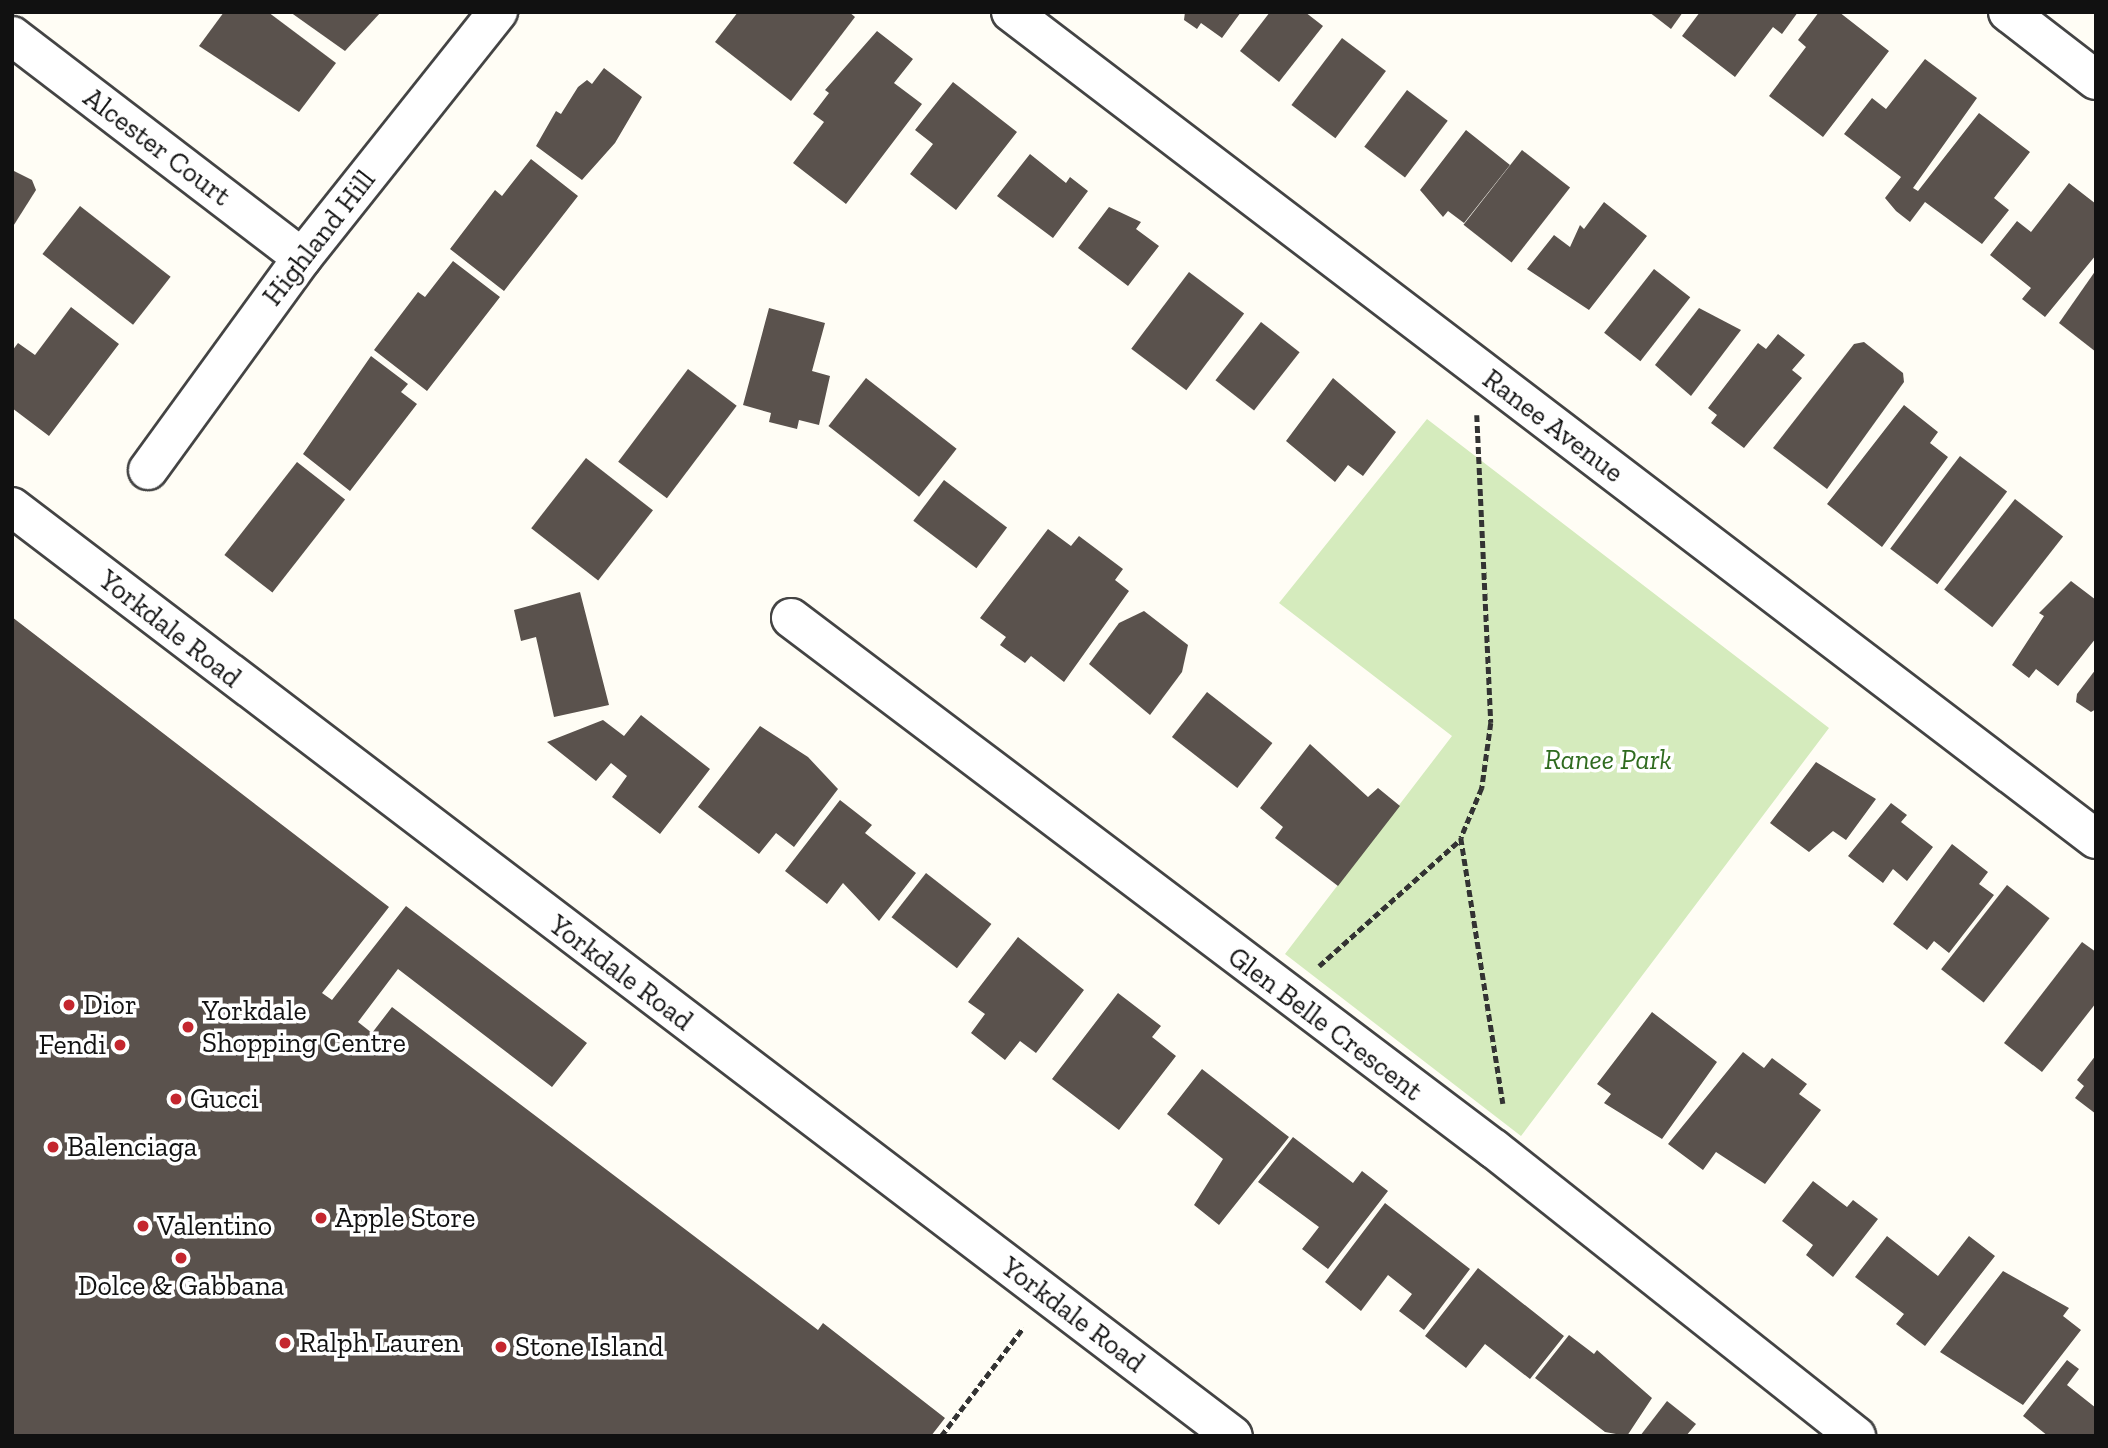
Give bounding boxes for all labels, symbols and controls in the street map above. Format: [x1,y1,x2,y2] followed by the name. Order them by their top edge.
[77,81,237,213] street label: Alcester Court
[256,164,382,312] street label: Highland Hill
[1476,362,1630,490] street label: Ranee Avenue
[92,563,248,695] street label: Yorkdale Road
[1544,743,1672,777] park label: Ranee Park
[543,908,699,1038] street label: Yorkdale Road
[1221,940,1429,1108] street label: Glen Belle Crescent
[83,988,137,1022] place label: Dior
[202,994,406,1060] place label: Yorkdale Shopping Centre
[61,997,77,1013] marker: Dior
[180,1019,196,1035] marker: Yorkdale Shopping Centre
[39,1028,106,1062] place label: Fendi
[112,1037,128,1053] marker: Fendi
[190,1082,259,1116] place label: Gucci
[168,1091,184,1107] marker: Gucci
[67,1130,197,1164] place label: Balenciaga
[45,1139,61,1155] marker: Balenciaga
[335,1201,475,1235] place label: Apple Store
[157,1209,272,1243] place label: Valentino
[313,1210,329,1226] marker: Apple Store
[135,1218,151,1234] marker: Valentino
[173,1250,189,1266] marker: Dolce & Gabbana
[995,1250,1151,1380] street label: Yorkdale Road
[78,1269,284,1303] place label: Dolce & Gabbana
[299,1326,460,1360] place label: Ralph Lauren
[515,1330,664,1364] place label: Stone Island
[277,1335,293,1351] marker: Ralph Lauren
[493,1339,509,1355] marker: Stone Island

